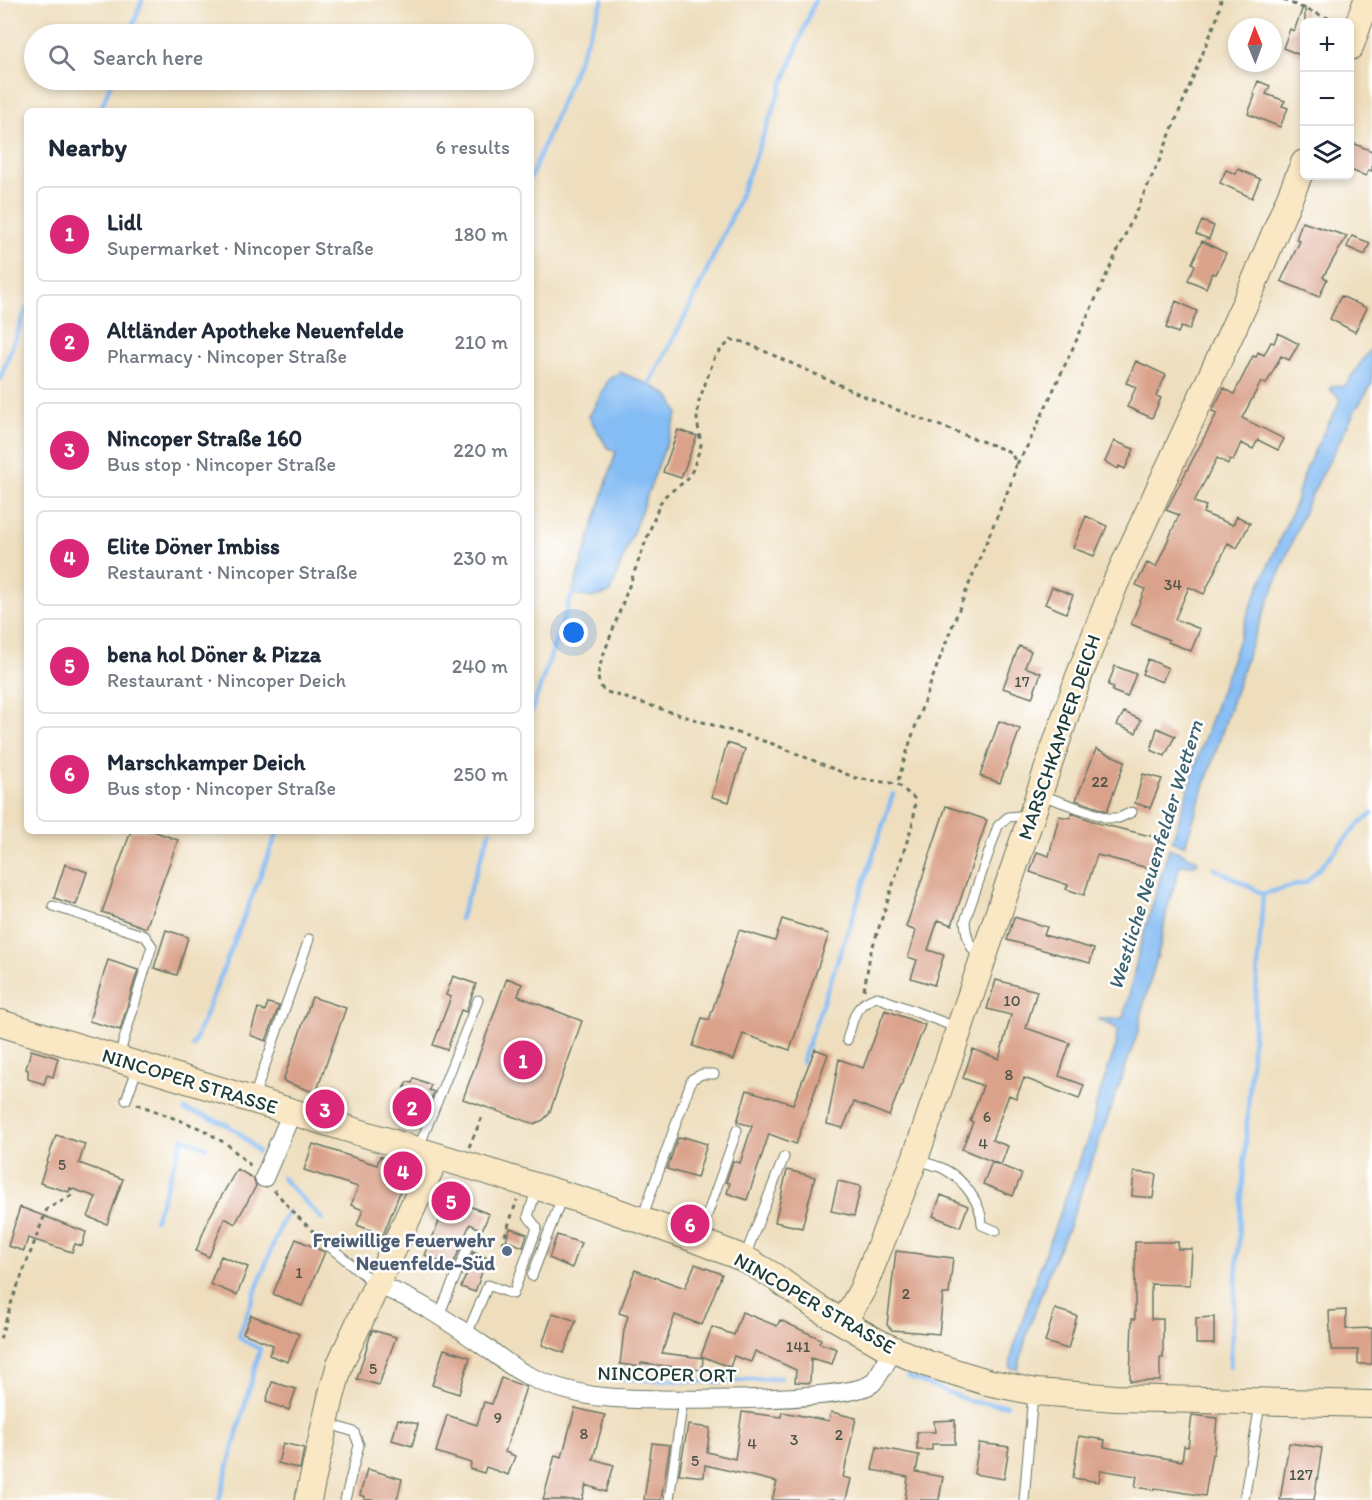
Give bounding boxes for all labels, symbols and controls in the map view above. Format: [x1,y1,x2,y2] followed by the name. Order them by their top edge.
[1228,18,1282,72] north arrow
[1300,18,1354,180] map controls
[1300,18,1354,72] button: +
[24,24,534,90] search box
[45,41,78,74] icon: search
[93,44,203,71] text: Search here
[1300,72,1354,126] button: −
[1300,126,1354,180] button: layers
[48,131,127,163] text: Nearby
[436,135,510,159] text: 6 results
[107,209,142,236] text: Lidl
[65,222,74,246] text: 1
[454,222,508,246] text: 180 m
[107,236,374,260] text: Supermarket · Nincoper Straße
[107,317,404,344] text: Altländer Apotheke Neuenfelde
[64,330,75,354] text: 2
[455,330,508,354] text: 210 m
[107,344,347,368] text: Pharmacy · Nincoper Straße
[107,425,302,452] text: Nincoper Straße 160
[64,438,75,462] text: 3
[453,438,508,462] text: 220 m
[107,452,336,476] text: Bus stop · Nincoper Straße
[107,533,280,560] text: Elite Döner Imbiss
[63,546,76,570] text: 4
[453,546,508,570] text: 230 m
[107,560,357,584] text: Restaurant · Nincoper Straße
[1164,575,1183,594] house number: 34
[559,618,588,647] your location
[1013,631,1105,843] street label: MARSCHKAMPER DEICH
[107,641,321,668] text: bena hol Döner & Pizza
[64,654,75,678] text: 5
[452,654,508,678] text: 240 m
[107,668,346,692] text: Restaurant · Nincoper Deich
[1014,672,1030,691] house number: 17
[1102,717,1208,993] water label: Westliche Neuenfelder Wettern
[107,749,305,776] text: Marschkamper Deich
[64,762,75,786] text: 6
[453,762,508,786] text: 250 m
[1092,772,1109,791] house number: 22
[107,776,336,800] text: Bus stop · Nincoper Straße
[1003,991,1021,1010] house number: 10
[504,1038,542,1082] pin: 1
[99,1043,281,1119] street label: NINCOPER STRASSE
[1005,1065,1014,1084] house number: 8
[392,1084,432,1130] pin: 2
[306,1086,344,1132] pin: 3
[983,1107,991,1126] house number: 6
[978,1134,988,1153] house number: 4
[384,1148,422,1194] pin: 4
[58,1155,66,1174] house number: 5
[432,1178,470,1224] pin: 5
[670,1202,710,1246] pin: 6
[313,1228,496,1275] place label: Freiwillige Feuerwehr Neuenfelde-Süd
[500,1244,514,1258] marker: Freiwillige Feuerwehr Neuenfelde-Süd
[730,1247,900,1359] street label: NINCOPER STRASSE
[295,1263,303,1282] house number: 1
[902,1284,911,1303] house number: 2
[786,1337,811,1356] house number: 141
[369,1359,377,1378] house number: 5
[597,1361,737,1387] street label: NINCOPER ORT
[494,1408,502,1427] house number: 9
[580,1424,589,1443] house number: 8
[835,1425,844,1444] house number: 2
[790,1430,799,1449] house number: 3
[747,1434,757,1453] house number: 4
[691,1451,699,1470] house number: 5
[1289,1465,1313,1484] house number: 127

